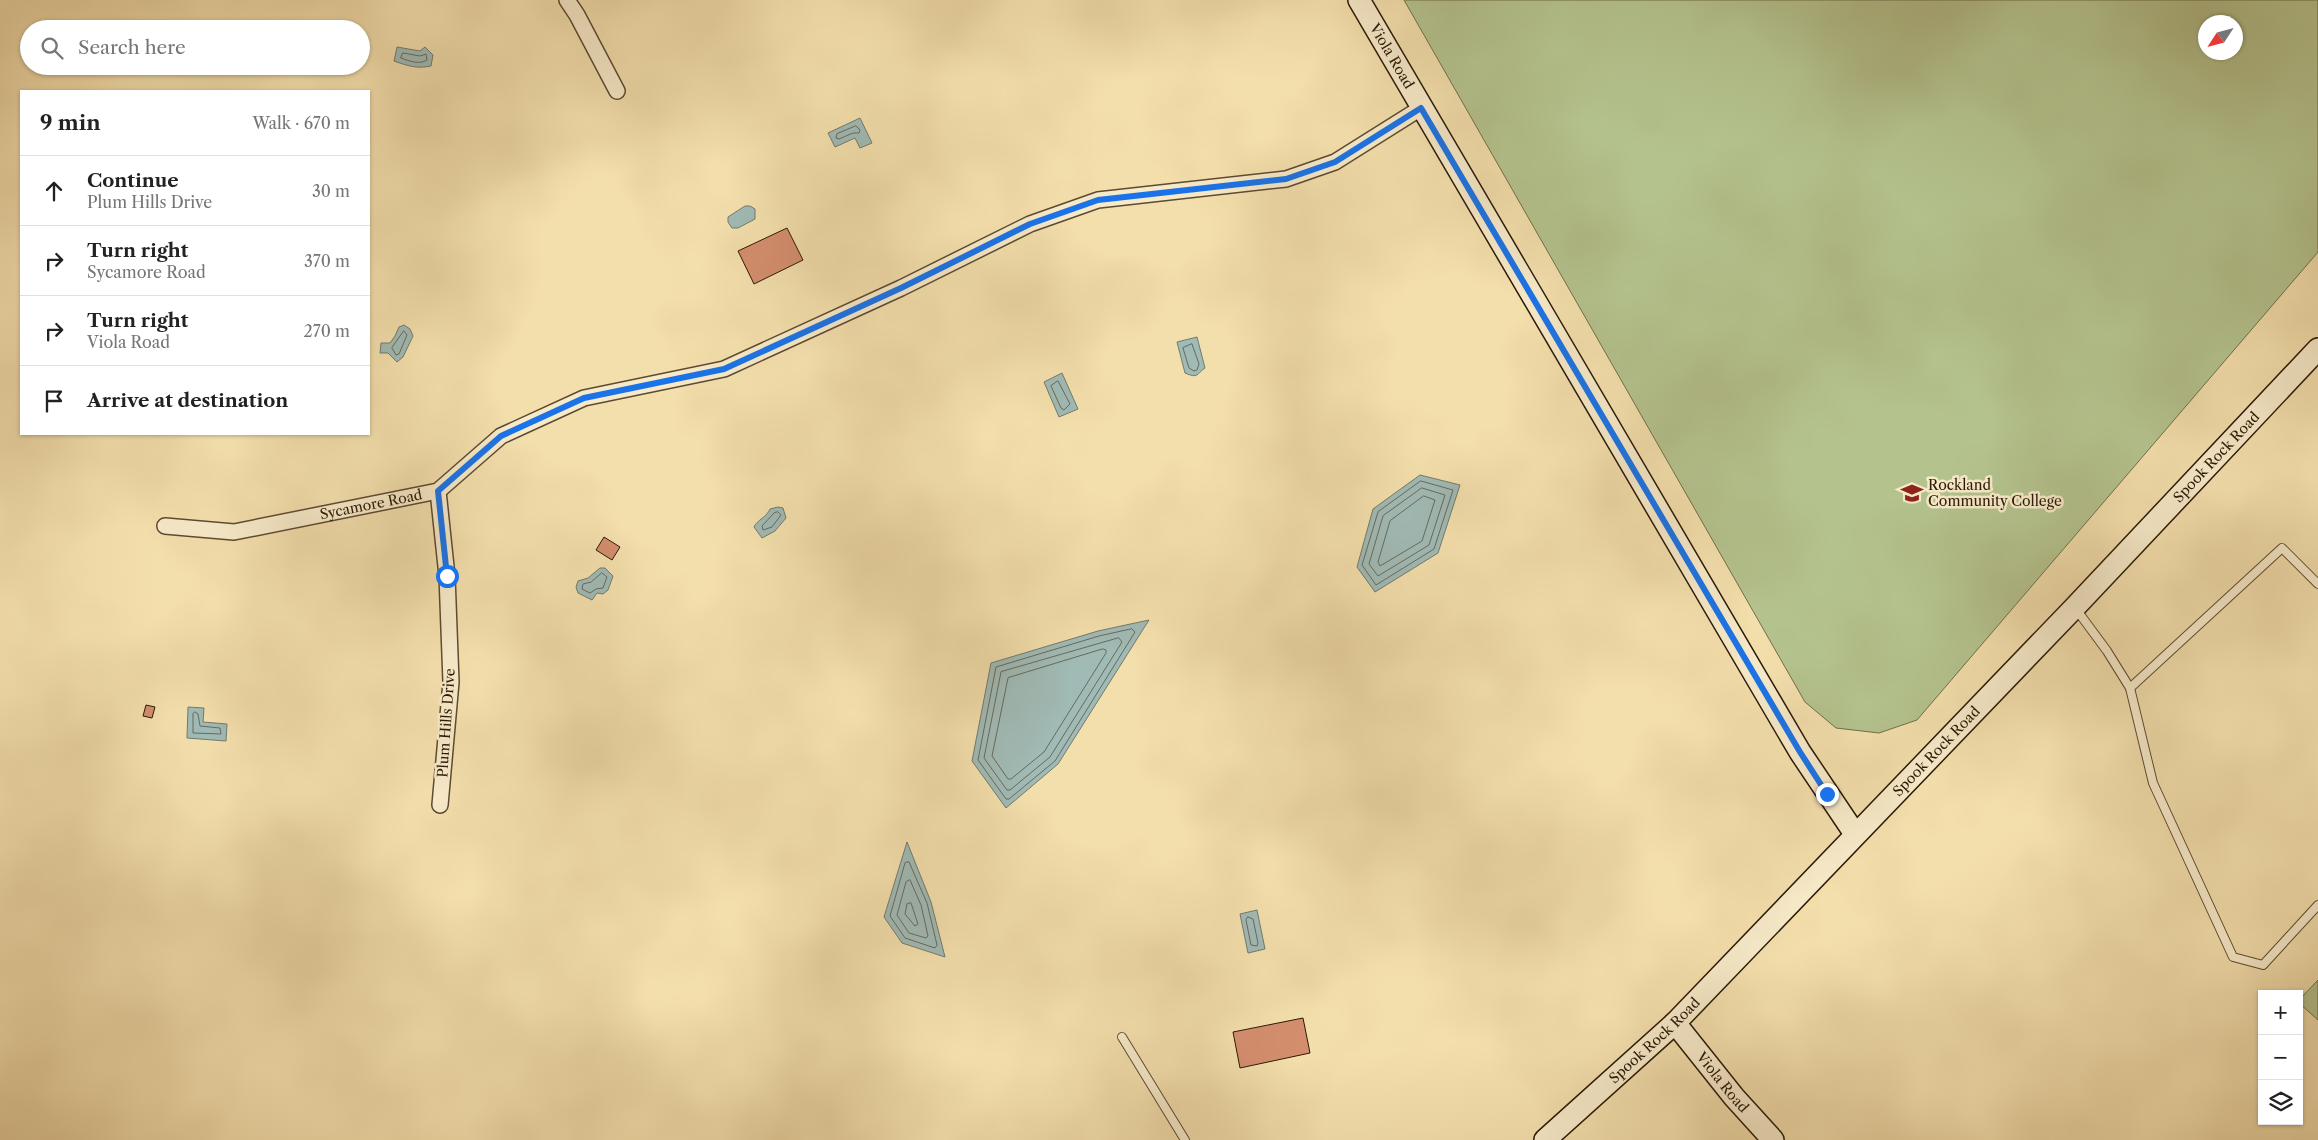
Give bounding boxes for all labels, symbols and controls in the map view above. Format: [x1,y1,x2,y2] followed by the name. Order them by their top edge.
[2198,15,2243,60] north arrow
[1365,19,1418,92] street label: Viola Road
[20,20,370,75] search box
[38,34,66,62] icon: search
[78,36,186,59] text: Search here
[40,110,101,135] text: 9 min
[252,113,350,133] text: Walk · 670 m
[87,169,179,192] text: Continue
[40,177,68,205] icon: ahead
[312,181,350,201] text: 30 m
[87,192,212,212] text: Plum Hills Drive
[87,239,188,262] text: Turn right
[40,247,68,275] icon: right
[304,251,350,271] text: 370 m
[87,262,206,282] text: Sycamore Road
[87,309,188,332] text: Turn right
[40,317,68,345] icon: right
[304,321,350,341] text: 270 m
[87,332,170,352] text: Viola Road
[40,387,68,415] icon: arrive
[87,389,288,412] text: Arrive at destination
[2169,408,2264,506] street label: Spook Rock Road
[1928,476,2062,510] place label: Rockland Community College
[1899,480,1925,506] school or university icon: Rockland Community College
[318,485,424,524] street label: Sycamore Road
[436,565,459,588] route start
[433,668,459,778] street label: Plum Hills Drive
[1889,702,1984,800] street label: Spook Rock Road
[1816,783,1839,806] route end
[2258,990,2303,1125] map controls
[2258,990,2303,1035] button: +
[1605,993,1704,1087] street label: Spook Rock Road
[2258,1035,2303,1080] button: −
[1692,1048,1753,1117] street label: Viola Road
[2258,1080,2303,1125] button: layers

